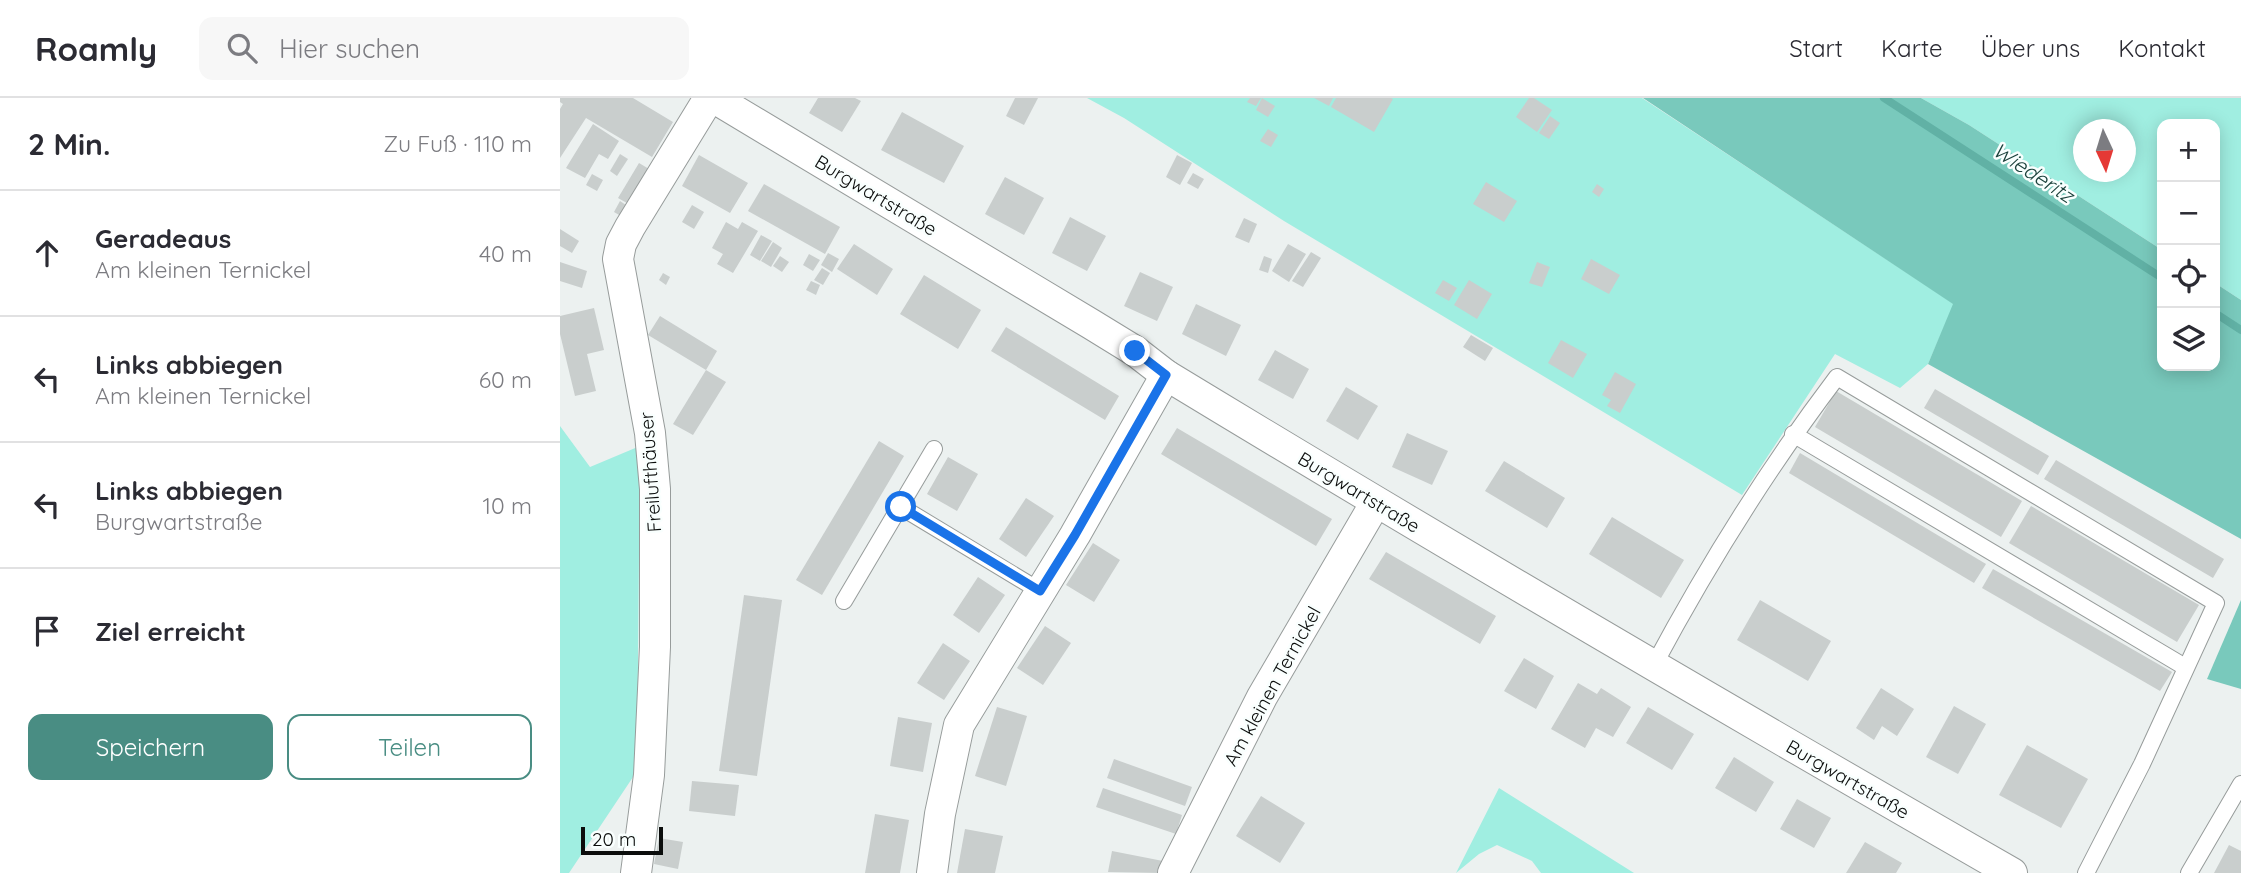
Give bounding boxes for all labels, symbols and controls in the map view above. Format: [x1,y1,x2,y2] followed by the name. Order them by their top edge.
[199,17,689,80] search box
[35,28,157,69] text: Roamly
[223,29,261,67] icon: search
[279,32,420,65] text: Hier suchen
[1789,33,1843,63] text: Start
[1881,33,1942,63] text: Karte
[1980,33,2080,63] text: Über uns
[2118,33,2206,63] text: Kontakt
[2073,119,2136,182] north arrow
[2157,119,2220,371] map controls
[2157,119,2220,182] button: +
[28,125,110,163] text: 2 Min.
[383,129,532,158] text: Zu Fuß · 110 m
[1988,136,2080,209] water label: Wiederitz
[811,149,941,241] street label: Burgwartstraße
[2157,182,2220,245] button: −
[95,222,231,255] text: Geradeaus
[28,234,66,272] icon: ahead
[479,239,532,268] text: 40 m
[2157,245,2220,308] button: locate
[95,255,311,284] text: Am kleinen Ternickel
[2157,308,2220,371] button: layers
[1119,335,1150,366] route end
[95,348,283,381] text: Links abbiegen
[28,360,66,398] icon: left
[479,365,532,394] text: 60 m
[95,381,311,410] text: Am kleinen Ternickel
[634,410,666,533] street label: Freilufthäuser
[1294,446,1424,538] street label: Burgwartstraße
[95,474,283,507] text: Links abbiegen
[28,486,66,524] icon: left
[483,491,532,520] text: 10 m
[885,491,916,522] route start
[95,507,262,536] text: Burgwartstraße
[1218,602,1326,770] street label: Am kleinen Ternickel
[28,612,66,650] icon: arrive
[95,615,246,648] text: Ziel erreicht
[28,714,273,780] button: Speichern
[287,714,532,780] button: Teilen
[1782,734,1914,824] street label: Burgwartstraße
[581,824,663,856] scale bar
[592,827,636,851] text: 20 m

